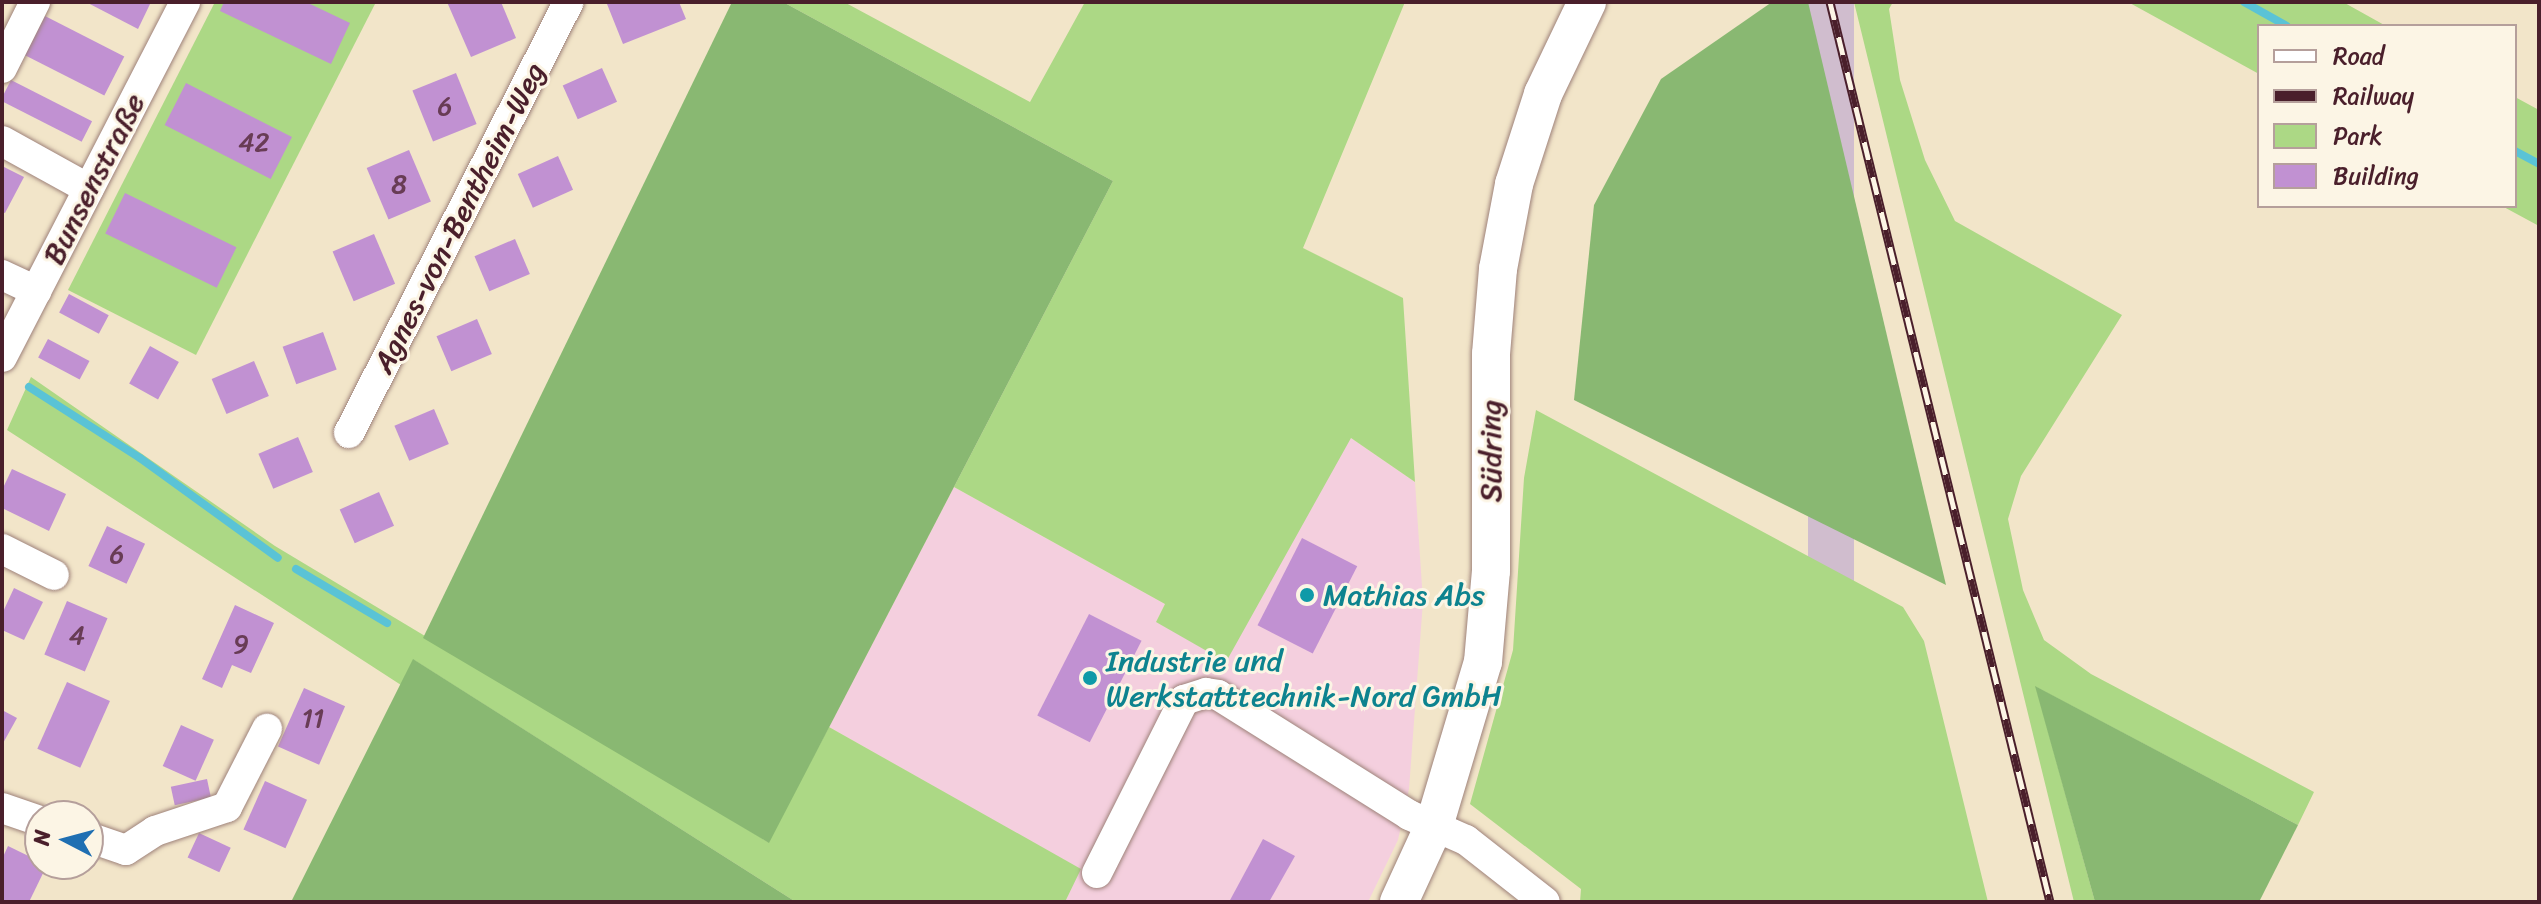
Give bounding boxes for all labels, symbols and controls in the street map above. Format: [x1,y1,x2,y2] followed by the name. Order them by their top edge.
[2257,24,2517,208] legend
[2333,35,2384,77] text: Road
[365,57,553,379] street label: Agnes-von-Bentheim-Weg
[2333,75,2414,117] text: Railway
[35,87,153,271] street label: Bunsenstraße
[438,91,452,123] house number: 6
[2333,115,2382,157] text: Park
[238,127,270,159] house number: 42
[2333,155,2419,197] text: Building
[391,169,407,201] house number: 8
[1473,400,1509,502] street label: Südring
[110,539,124,571] house number: 6
[1323,577,1485,613] place label: Mathias Abs
[1298,586,1316,604] marker: Mathias Abs
[69,620,85,652] house number: 4
[233,629,249,661] house number: 9
[1106,643,1502,714] place label: Industrie und Werkstatttechnik-Nord GmbH
[1081,669,1099,687] marker: Industrie und Werkstatttechnik-Nord GmbH
[302,703,324,735] house number: 11
[24,800,104,880] north arrow
[21,828,62,847] text: N

